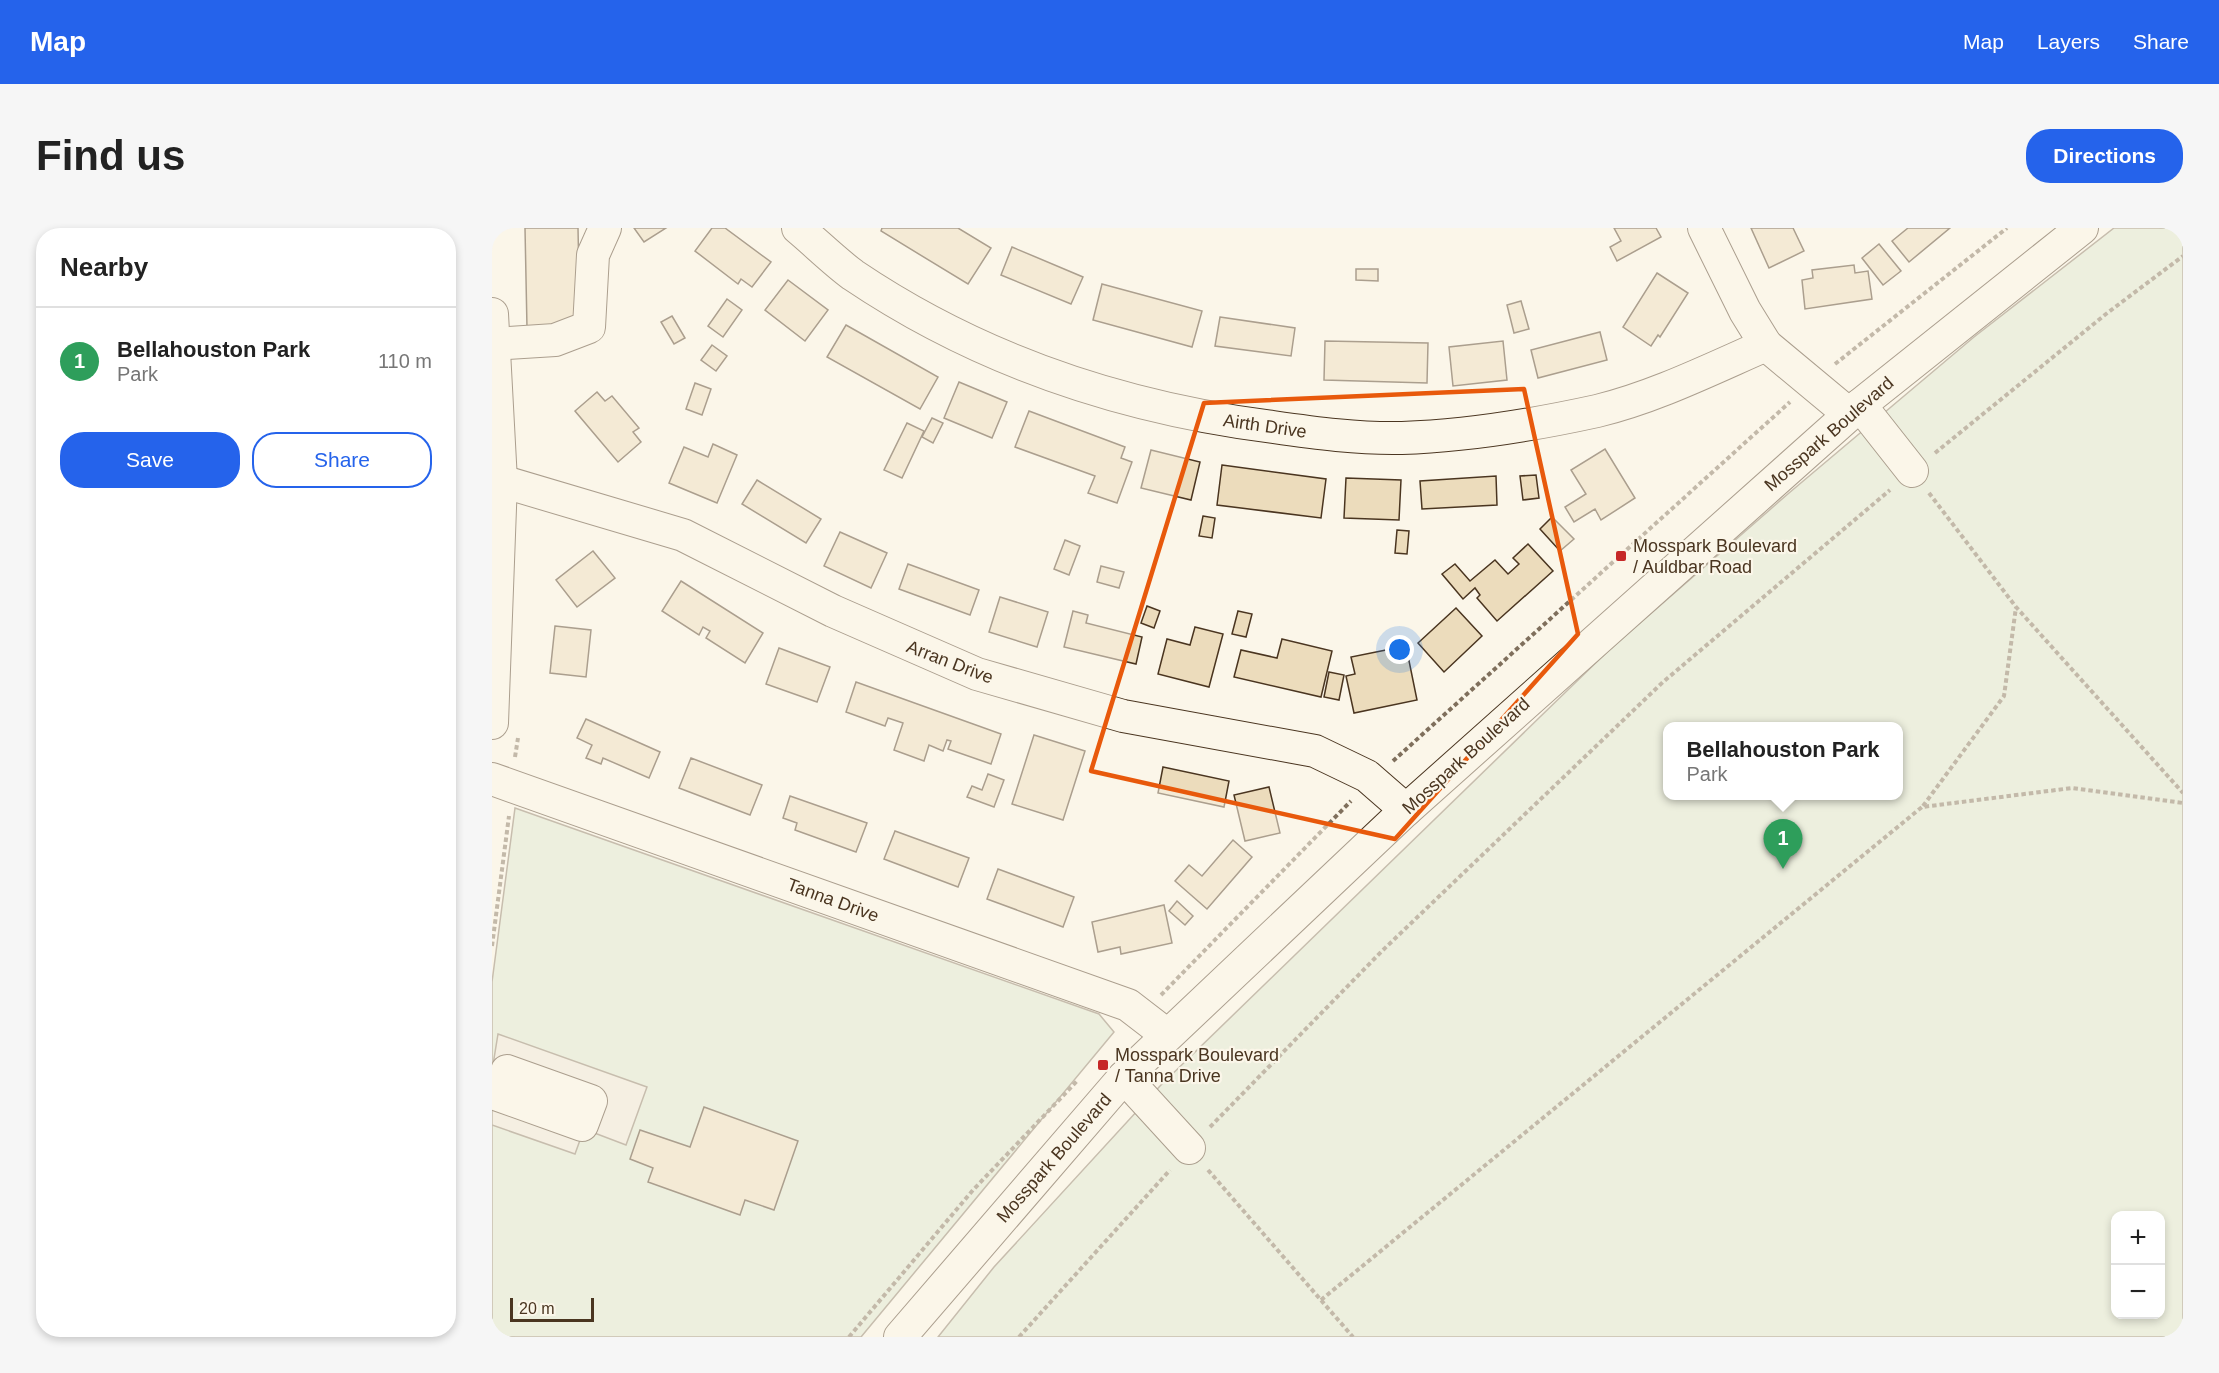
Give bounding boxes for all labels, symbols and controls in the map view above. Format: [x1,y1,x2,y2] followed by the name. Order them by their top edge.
[30,26,86,57] text: Map
[1963,30,2004,53] text: Map
[2037,30,2100,53] text: Layers
[2133,30,2189,53] text: Share
[2026,129,2183,183] button: Directions
[36,132,185,179] text: Find us
[60,252,148,282] text: Nearby
[117,337,310,362] text: Bellahouston Park
[74,350,85,372] text: 1
[378,350,432,372] text: 110 m
[117,363,158,385] text: Park
[1761,373,1897,495] street label: Mosspark Boulevard
[1222,410,1308,442] street label: Airth Drive
[60,432,240,488] button: Save
[252,432,432,488] button: Share
[1633,536,1797,577] place label: Mosspark Boulevard / Auldbar Road
[1614,549,1628,563] marker: Mosspark Boulevard / Auldbar Road
[1385,635,1414,664] your location
[904,636,996,688] street label: Arran Drive
[1398,694,1534,818] street label: Mosspark Boulevard
[1663,722,1903,800] popup
[1686,737,1880,762] text: Bellahouston Park
[1686,763,1728,785] text: Park
[1764,820,1802,869] pin: 1
[784,874,882,926] street label: Tanna Drive
[1115,1045,1279,1086] place label: Mosspark Boulevard / Tanna Drive
[1096,1058,1110,1072] marker: Mosspark Boulevard / Tanna Drive
[993,1090,1115,1226] street label: Mosspark Boulevard
[2111,1211,2165,1319] map controls
[2111,1211,2165,1265] button: +
[2111,1265,2165,1319] button: −
[510,1295,594,1322] scale bar
[519,1300,555,1317] text: 20 m

